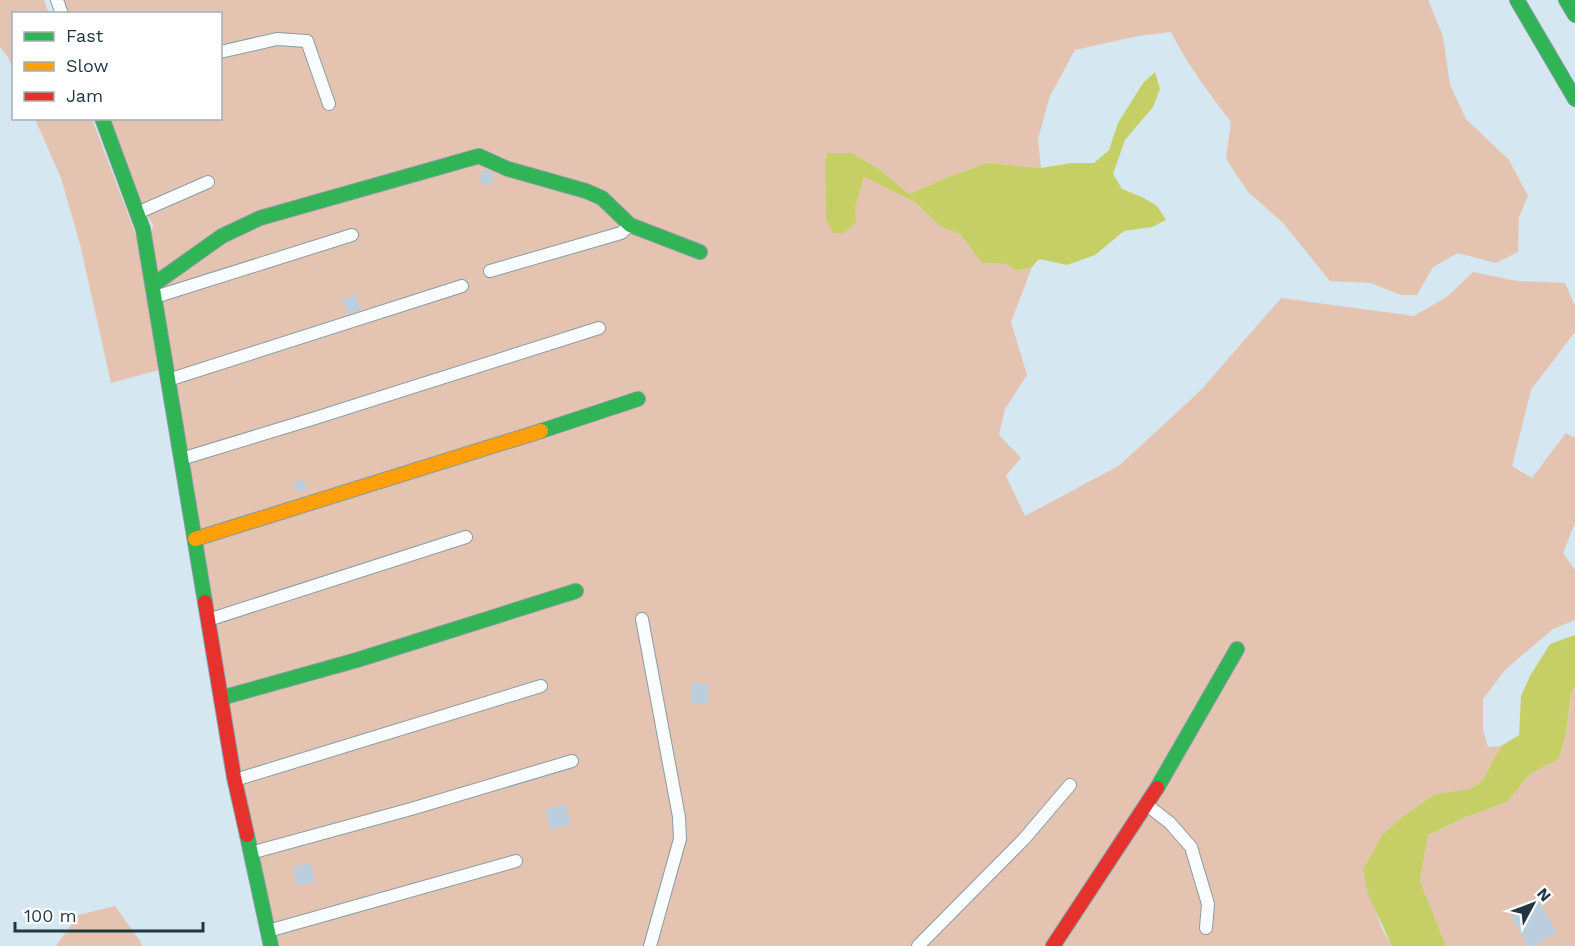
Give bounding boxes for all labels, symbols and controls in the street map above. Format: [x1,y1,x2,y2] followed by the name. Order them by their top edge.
[12,12,222,120] legend
[66,25,104,46] text: Fast
[66,55,109,76] text: Slow
[66,85,103,106] text: Jam
[1503,874,1563,934] north arrow
[1533,884,1555,905] text: N
[15,895,202,933] scale bar
[24,905,77,926] text: 100 m

